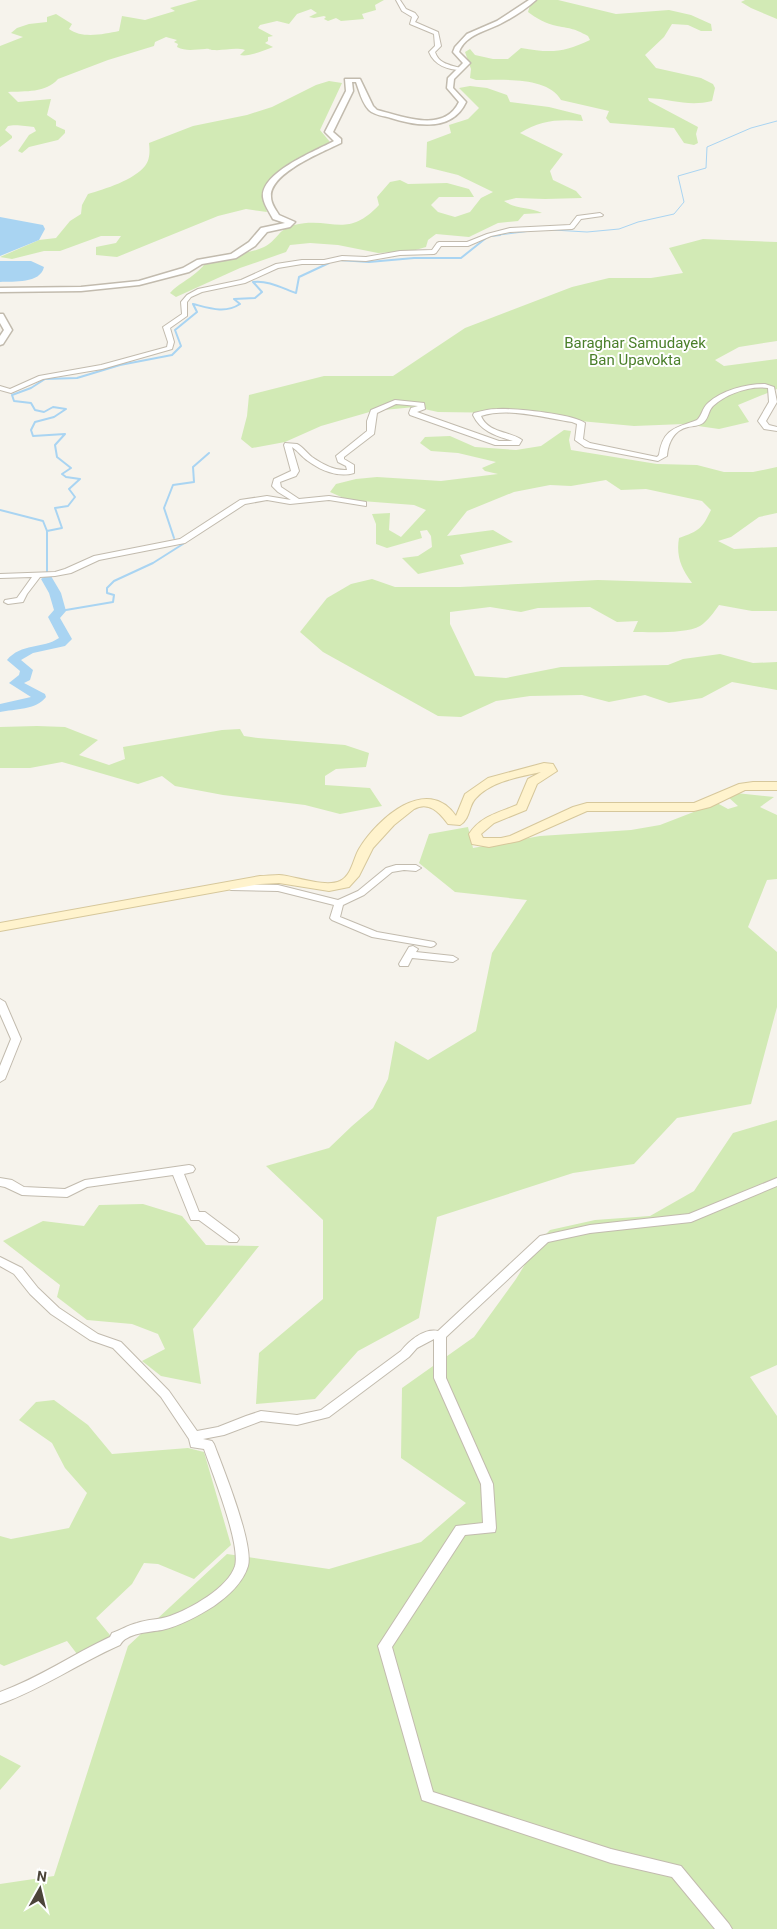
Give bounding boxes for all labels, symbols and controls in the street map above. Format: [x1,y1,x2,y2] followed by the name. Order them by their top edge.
[564,334,706,369] park label: Baraghar Samudayek Ban Upavokta
[15,1864,65,1914] north arrow
[36,1868,48,1885] text: N

